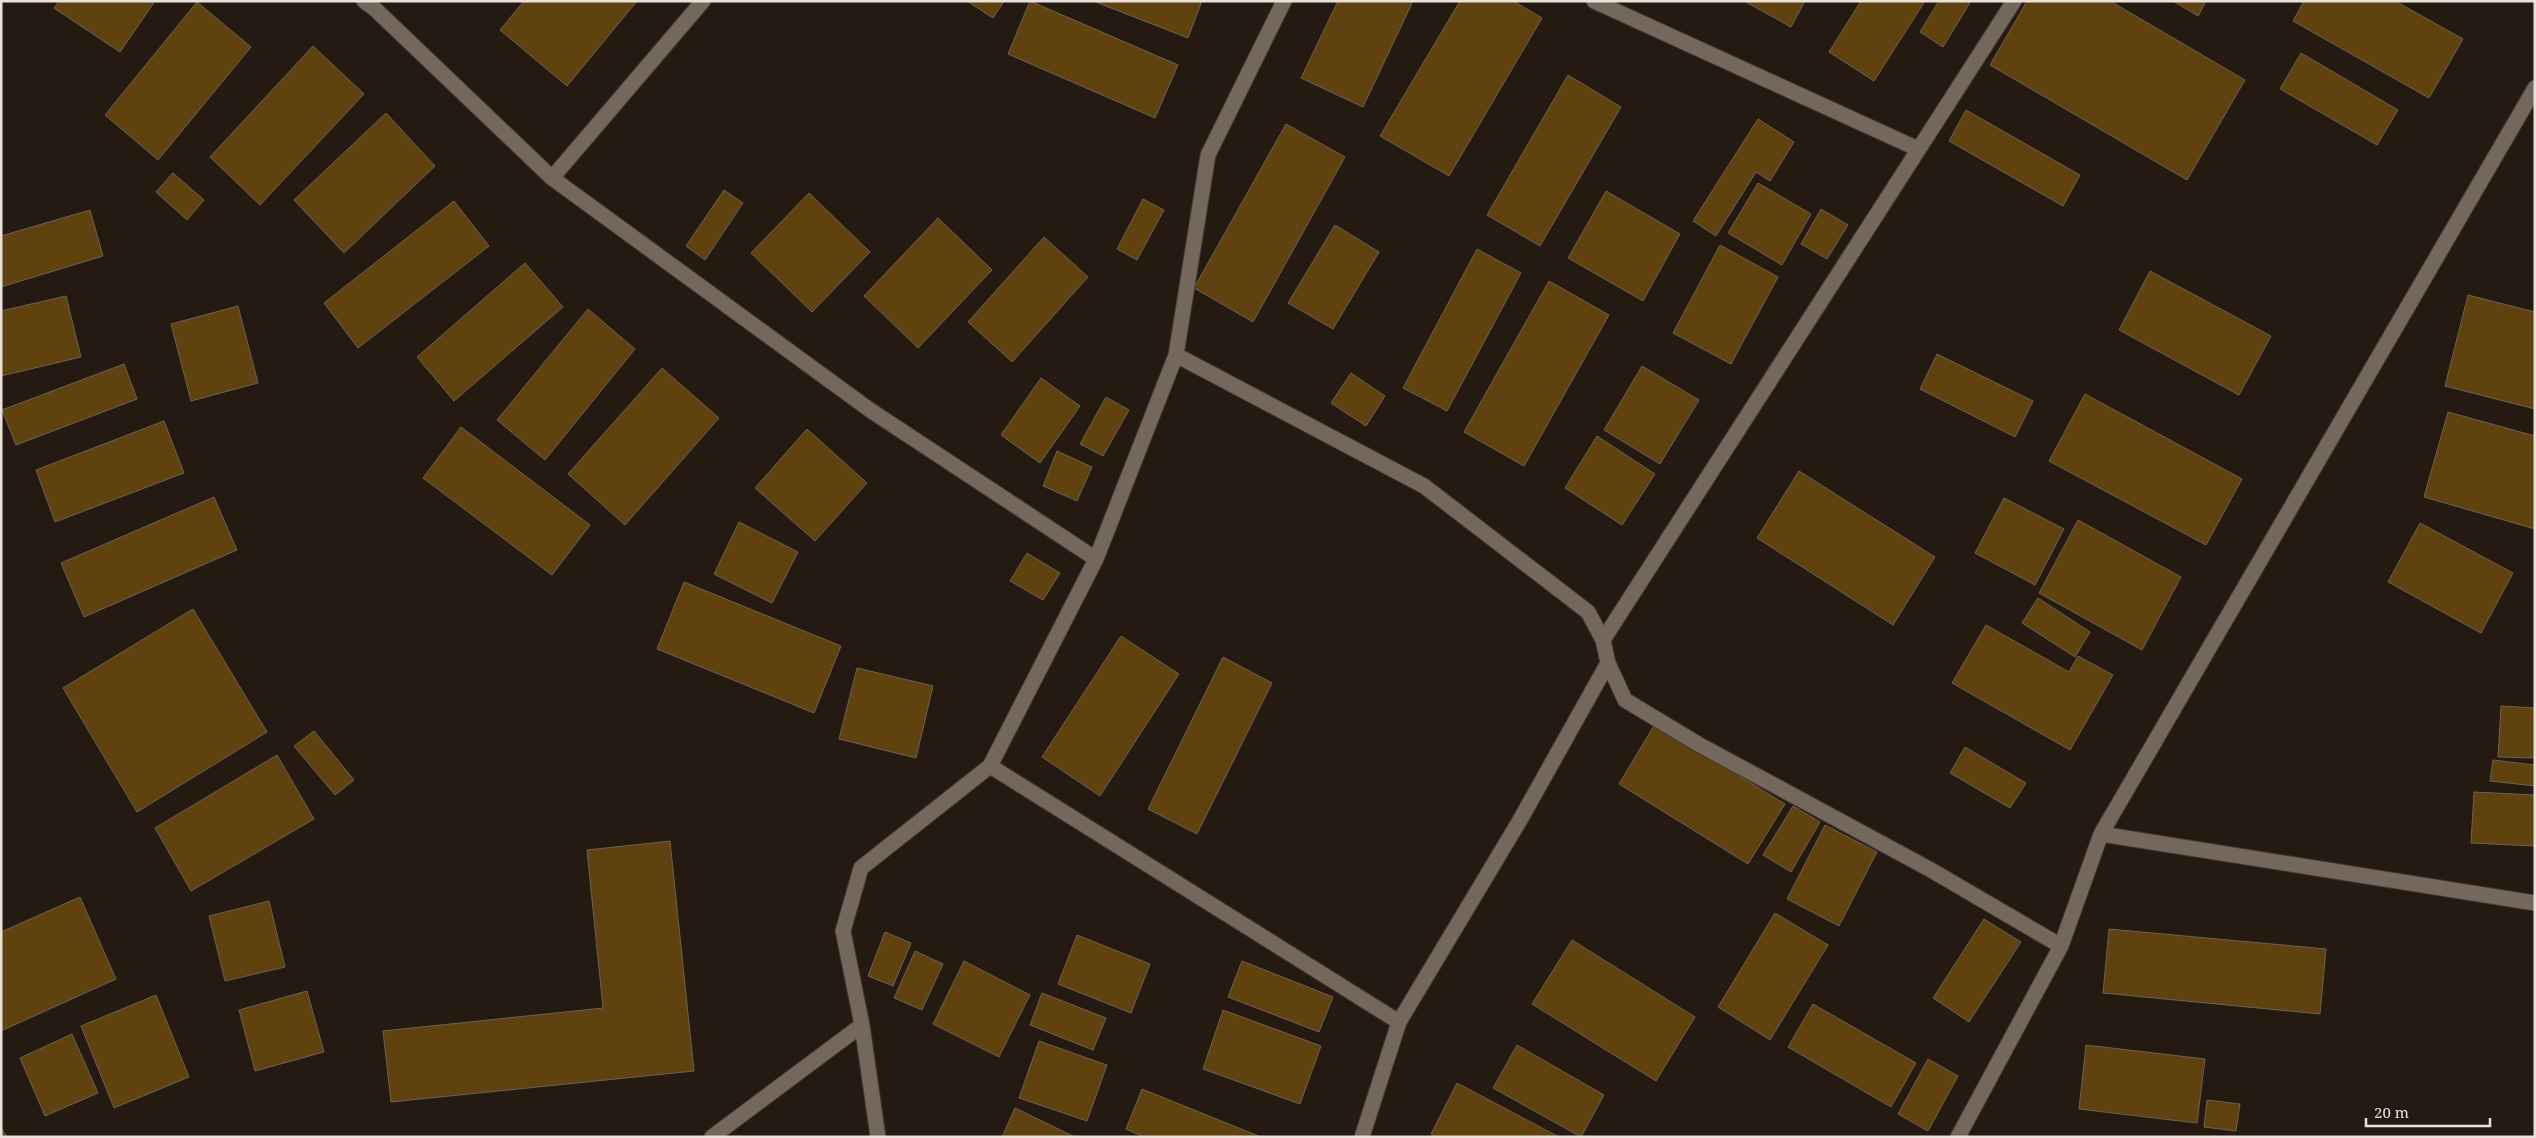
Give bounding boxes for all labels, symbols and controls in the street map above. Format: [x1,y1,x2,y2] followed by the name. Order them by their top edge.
[2366,1096,2490,1128] scale bar
[2374,1102,2409,1122] text: 20 m

